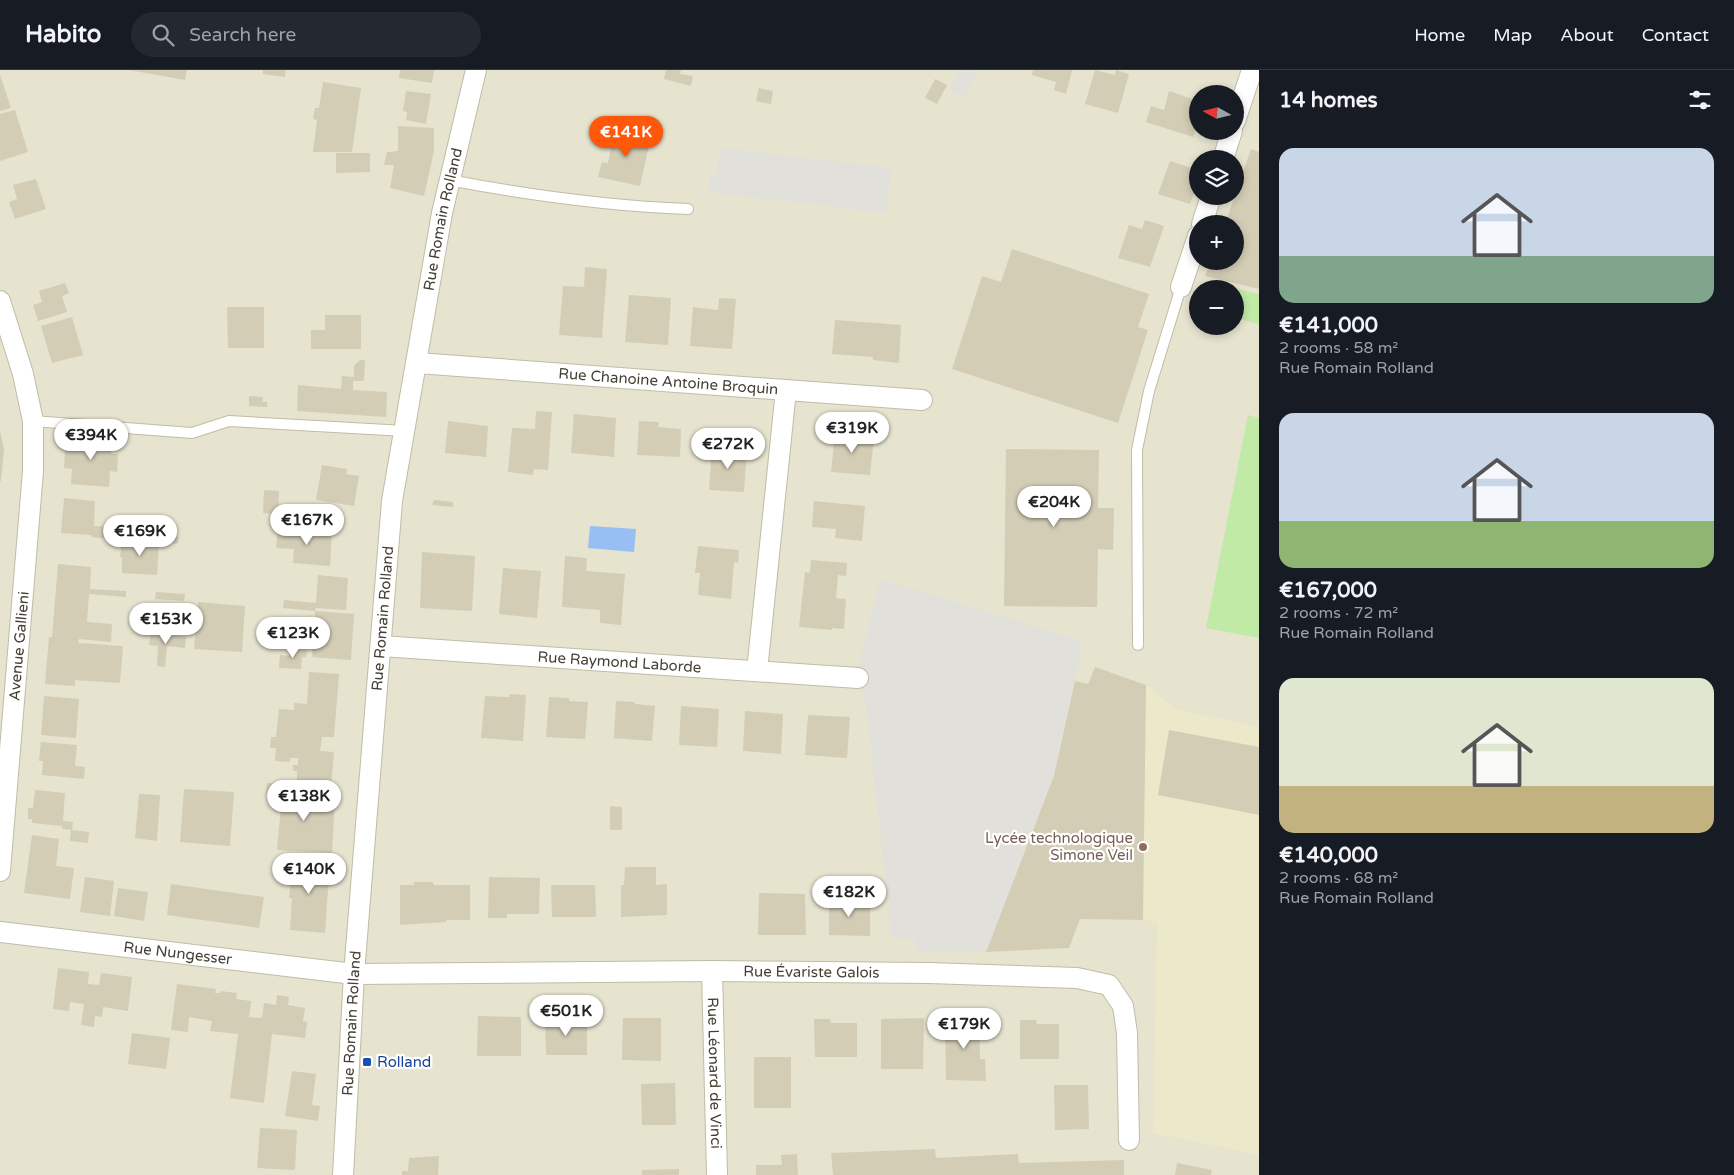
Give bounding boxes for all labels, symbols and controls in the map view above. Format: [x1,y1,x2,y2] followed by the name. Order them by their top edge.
[131,12,481,57] search box
[25,20,101,49] text: Habito
[149,21,177,49] icon: search
[189,24,296,46] text: Search here
[1414,24,1465,46] text: Home
[1493,24,1532,46] text: Map
[1560,24,1614,46] text: About
[1642,24,1709,46] text: Contact
[1189,85,1244,140] north arrow
[1189,85,1244,335] map controls
[1686,86,1714,114] icon: filters
[1279,88,1378,113] text: 14 homes
[591,116,661,158] pin: €141K
[600,122,652,142] text: €141K
[420,146,466,292] street label: Rue Romain Rolland
[1189,150,1244,205] button: layers
[1452,180,1542,270] icon: home
[1189,215,1244,270] button: +
[1189,280,1244,335] button: −
[1279,313,1378,338] text: €141,000
[1279,338,1398,358] text: 2 rooms · 58 m²
[1279,358,1434,378] text: Rue Romain Rolland
[558,364,779,398] street label: Rue Chanoine Antoine Broquin
[817,412,887,454] pin: €319K
[56,418,126,461] pin: €394K
[826,418,878,438] text: €319K
[65,425,117,445] text: €394K
[693,428,763,470] pin: €272K
[702,434,754,454] text: €272K
[1452,445,1542,535] icon: home
[1019,486,1089,528] pin: €204K
[1028,492,1080,512] text: €204K
[272,504,342,546] pin: €167K
[281,510,333,530] text: €167K
[105,514,175,557] pin: €169K
[114,521,166,541] text: €169K
[368,545,397,692] street label: Rue Romain Rolland
[1279,578,1377,603] text: €167,000
[5,590,33,702] street label: Avenue Gallieni
[131,602,201,645] pin: €153K
[1279,603,1398,623] text: 2 rooms · 72 m²
[140,609,192,629] text: €153K
[258,616,328,659] pin: €123K
[267,623,319,643] text: €123K
[1279,623,1434,643] text: Rue Romain Rolland
[537,648,702,676] street label: Rue Raymond Laborde
[1452,710,1542,800] icon: home
[269,780,339,822] pin: €138K
[278,786,330,806] text: €138K
[985,829,1133,864] place label: Lycée technologique Simone Veil
[1137,841,1149,853] marker: Lycée technologique Simone Veil
[1279,843,1378,868] text: €140,000
[274,852,344,895] pin: €140K
[283,859,335,879] text: €140K
[1279,868,1398,888] text: 2 rooms · 68 m²
[814,876,884,918] pin: €182K
[823,882,875,902] text: €182K
[1279,888,1434,908] text: Rue Romain Rolland
[123,938,233,968] street label: Rue Nungesser
[338,950,365,1096] street label: Rue Romain Rolland
[743,962,880,982] street label: Rue Évariste Galois
[531,994,601,1037] pin: €501K
[704,997,725,1149] street label: Rue Léonard de Vinci
[540,1001,592,1021] text: €501K
[929,1008,999,1050] pin: €179K
[938,1014,990,1034] text: €179K
[377,1053,431,1071] place label: Rolland
[361,1056,373,1068] marker: Rolland

